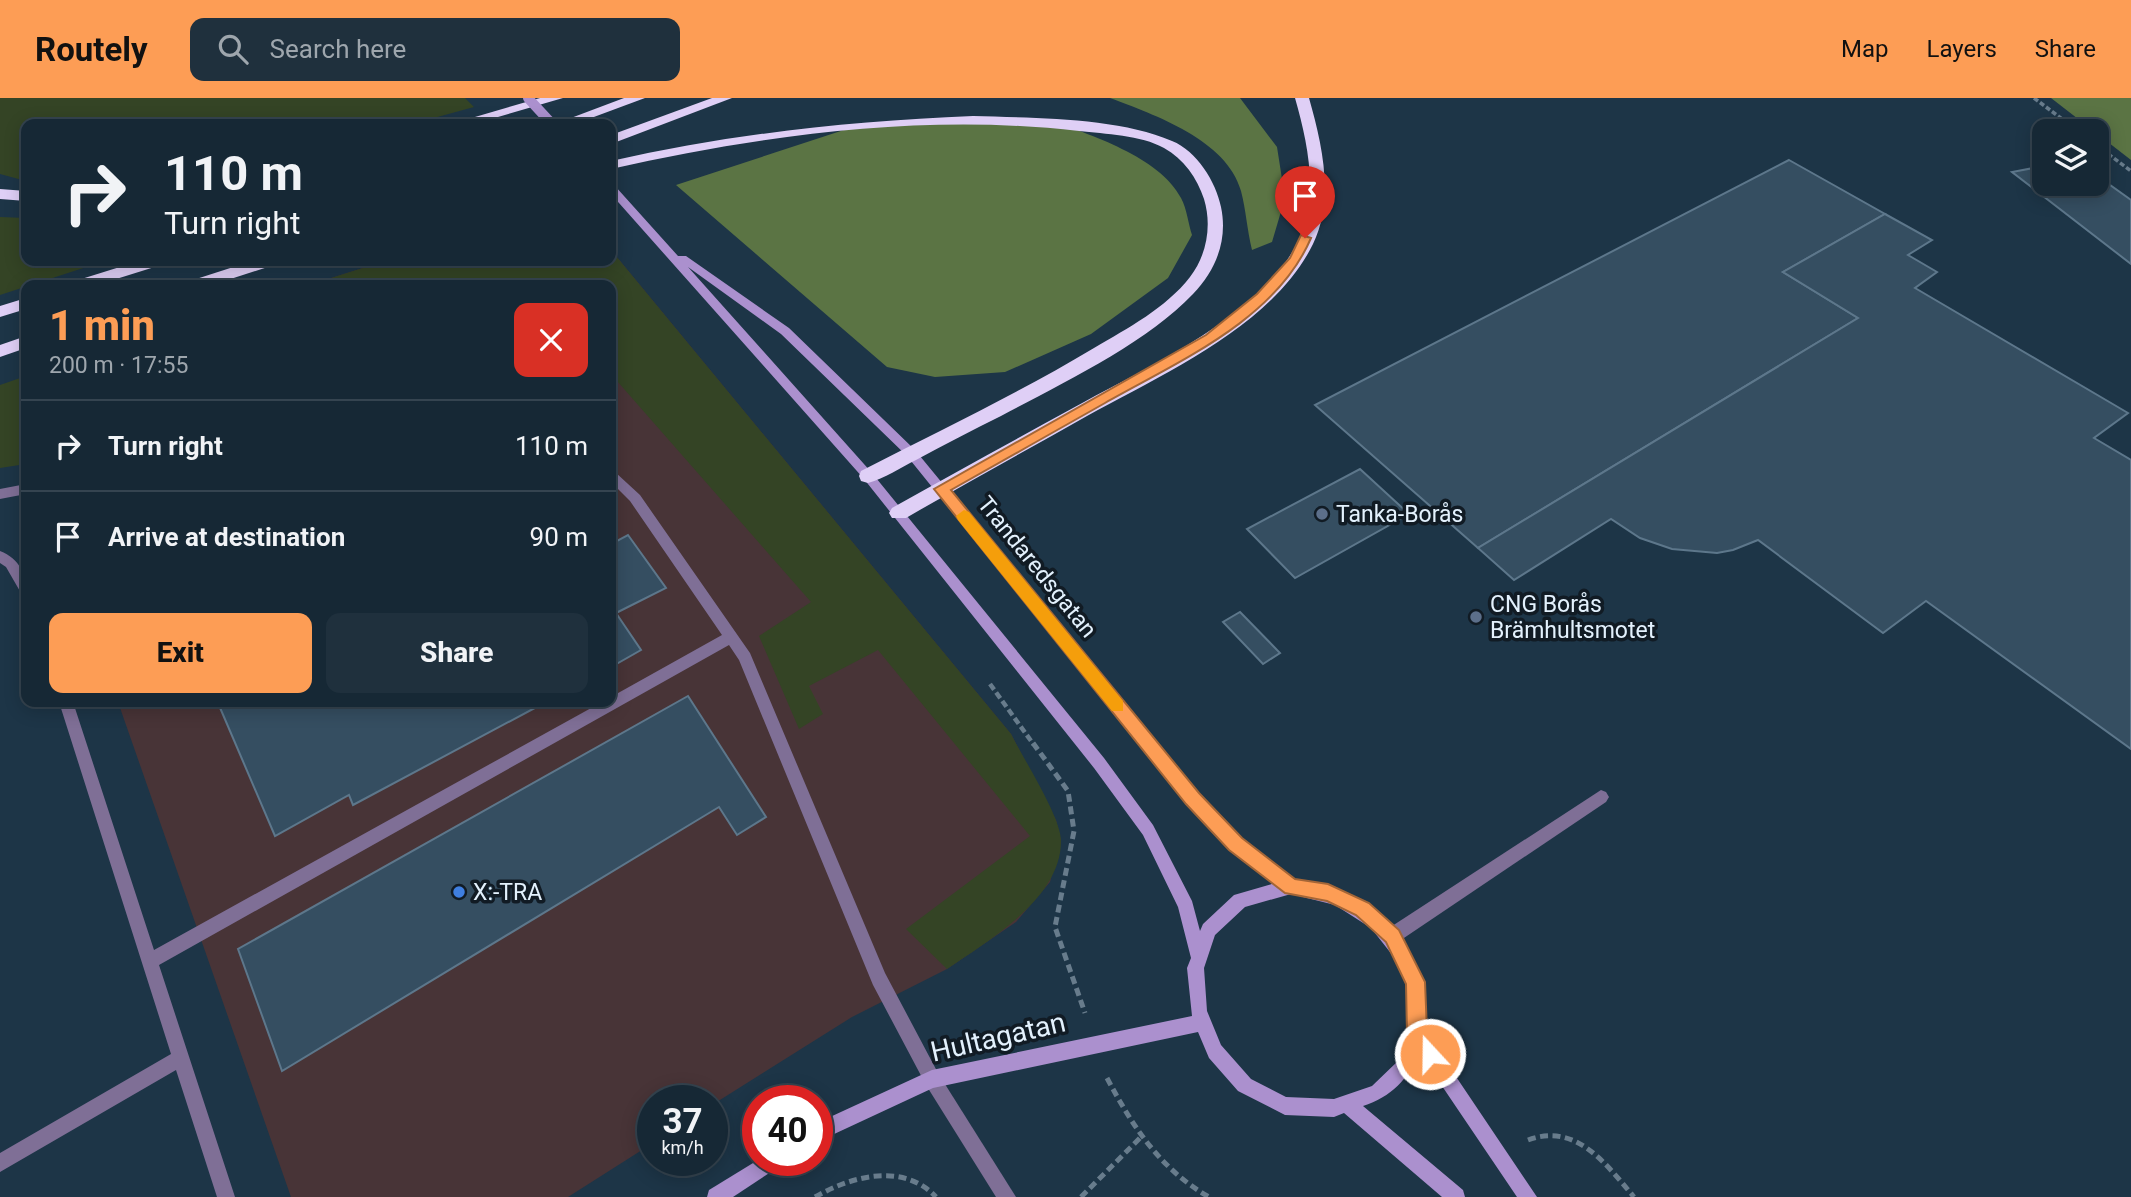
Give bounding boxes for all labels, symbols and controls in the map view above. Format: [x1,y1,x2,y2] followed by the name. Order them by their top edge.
[190,18,680,81] search box
[35,30,148,69] text: Routely
[214,30,252,68] icon: search
[270,34,406,64] text: Search here
[1841,35,1889,63] text: Map
[1927,35,1997,63] text: Layers
[2035,35,2096,63] text: Share
[2032,119,2109,196] map controls
[2032,119,2109,196] button: layers
[164,145,303,202] text: 110 m
[49,147,140,238] icon: right
[1275,166,1335,238] pin
[1286,177,1324,215] icon: arrive
[164,204,300,242] text: Turn right
[49,301,155,350] text: 1 min
[514,303,588,377] button: close
[49,352,188,379] text: 200 m · 17:55
[49,427,87,465] icon: right
[108,431,223,461] text: Turn right
[515,431,588,461] text: 110 m
[972,491,1102,643] street label: Trandaredsgatan
[1336,501,1463,528] place label: Tanka-Borås
[1314,506,1330,522] marker: Tanka-Borås
[49,518,87,556] icon: arrive
[108,522,345,552] text: Arrive at destination
[530,522,588,552] text: 90 m
[1490,591,1655,644] place label: CNG Borås Brämhultsmotet
[1468,609,1484,625] marker: CNG Borås Brämhultsmotet
[49,613,312,693] button: Exit
[326,613,588,693] button: Share
[473,879,542,906] place label: X:-TRA
[451,884,467,900] marker: X:-TRA
[927,1005,1069,1069] street label: Hultagatan
[1393,1017,1467,1091] position arrow
[742,1085,833,1176] speed limit sign: 40
[662,1101,703,1142] text: 37
[661,1137,704,1158] text: km/h

